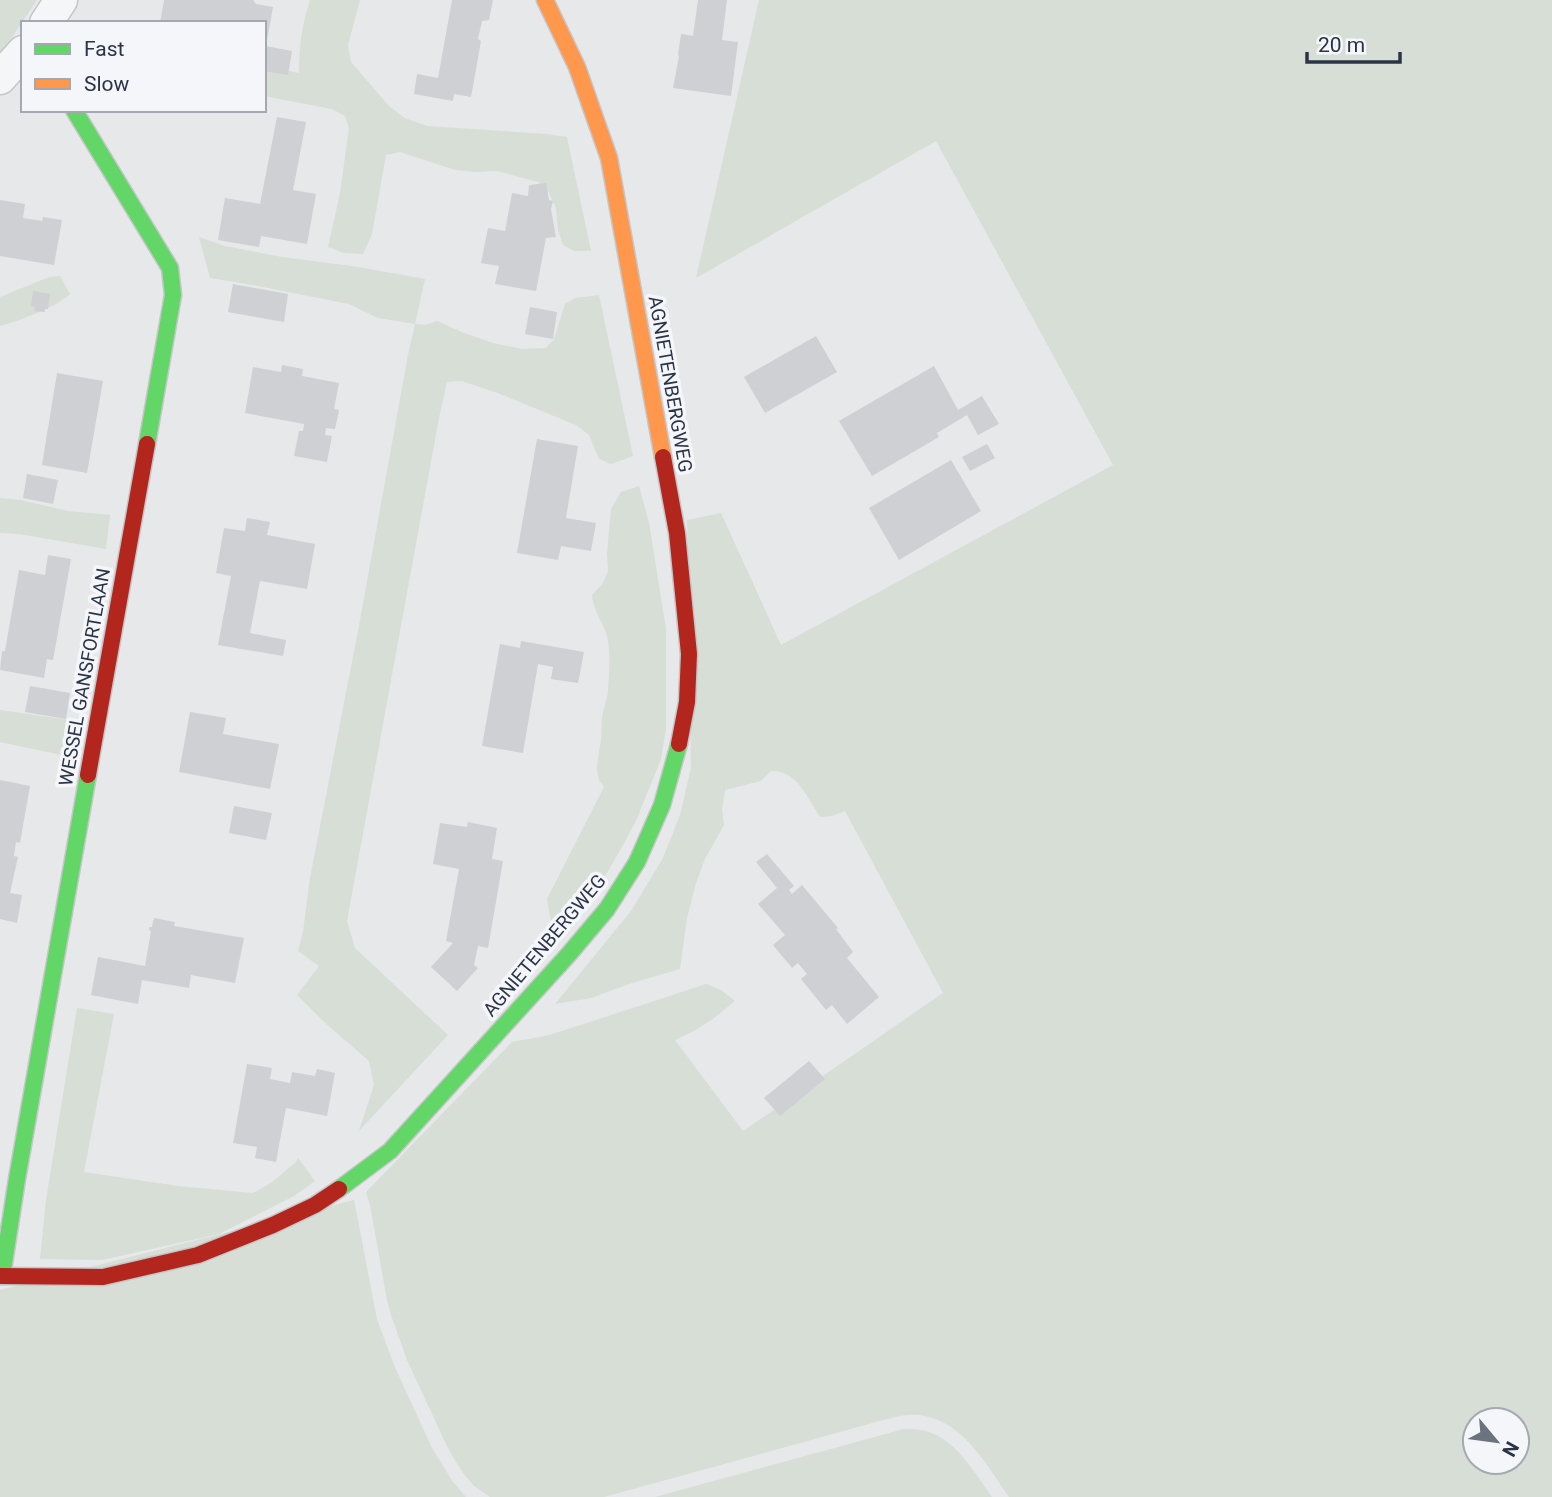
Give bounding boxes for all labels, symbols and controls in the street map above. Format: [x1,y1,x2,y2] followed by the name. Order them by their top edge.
[21,21,266,112] legend
[1307,21,1400,65] scale bar
[1318,33,1365,57] text: 20 m
[84,37,125,61] text: Fast
[84,72,130,96] text: Slow
[644,294,697,474] street label: AGNIETENBERGWEG
[54,566,115,788] street label: WESSEL GANSFORTLAAN
[478,870,611,1021] street label: AGNIETENBERGWEG
[1461,1406,1531,1476] north arrow
[1497,1438,1524,1460] text: N

